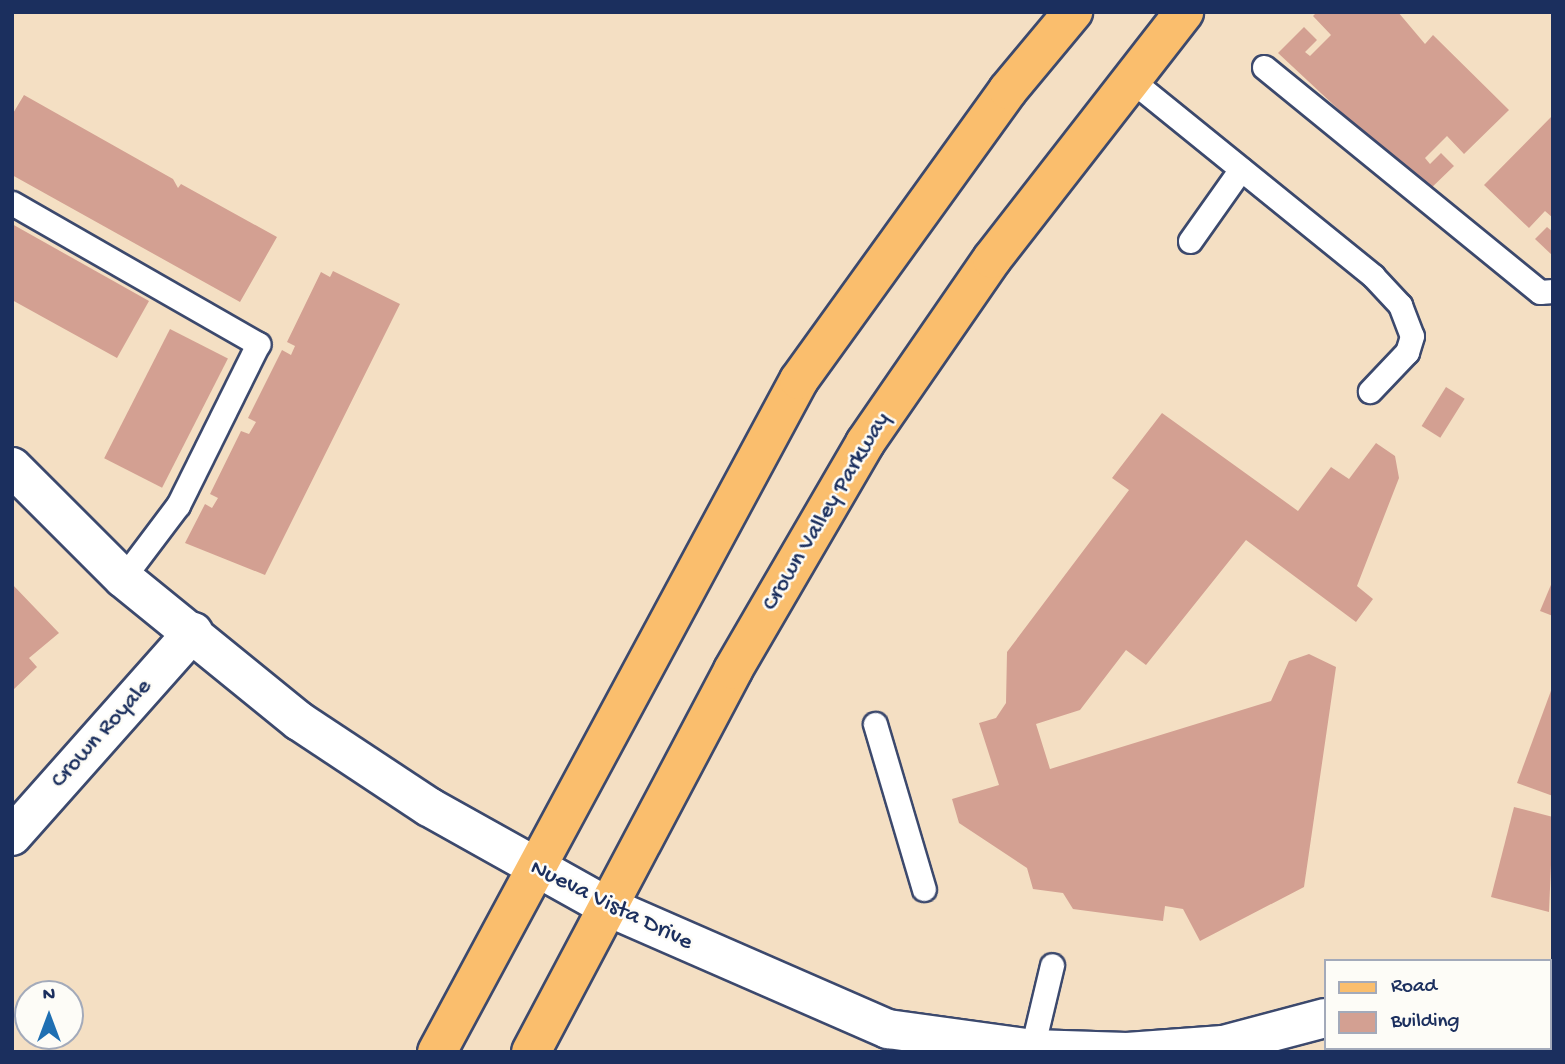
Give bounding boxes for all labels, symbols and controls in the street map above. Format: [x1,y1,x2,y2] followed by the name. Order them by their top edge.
[756,408,898,616] street label: Crown Valley Parkway
[45,673,159,795] street label: Crown Royale
[525,854,697,958] street label: Nueva Vista Drive
[1324,959,1551,1050] legend
[1391,975,1437,1000] text: Road
[14,980,84,1050] north arrow
[43,984,55,1007] text: N
[1391,1010,1460,1035] text: Building

